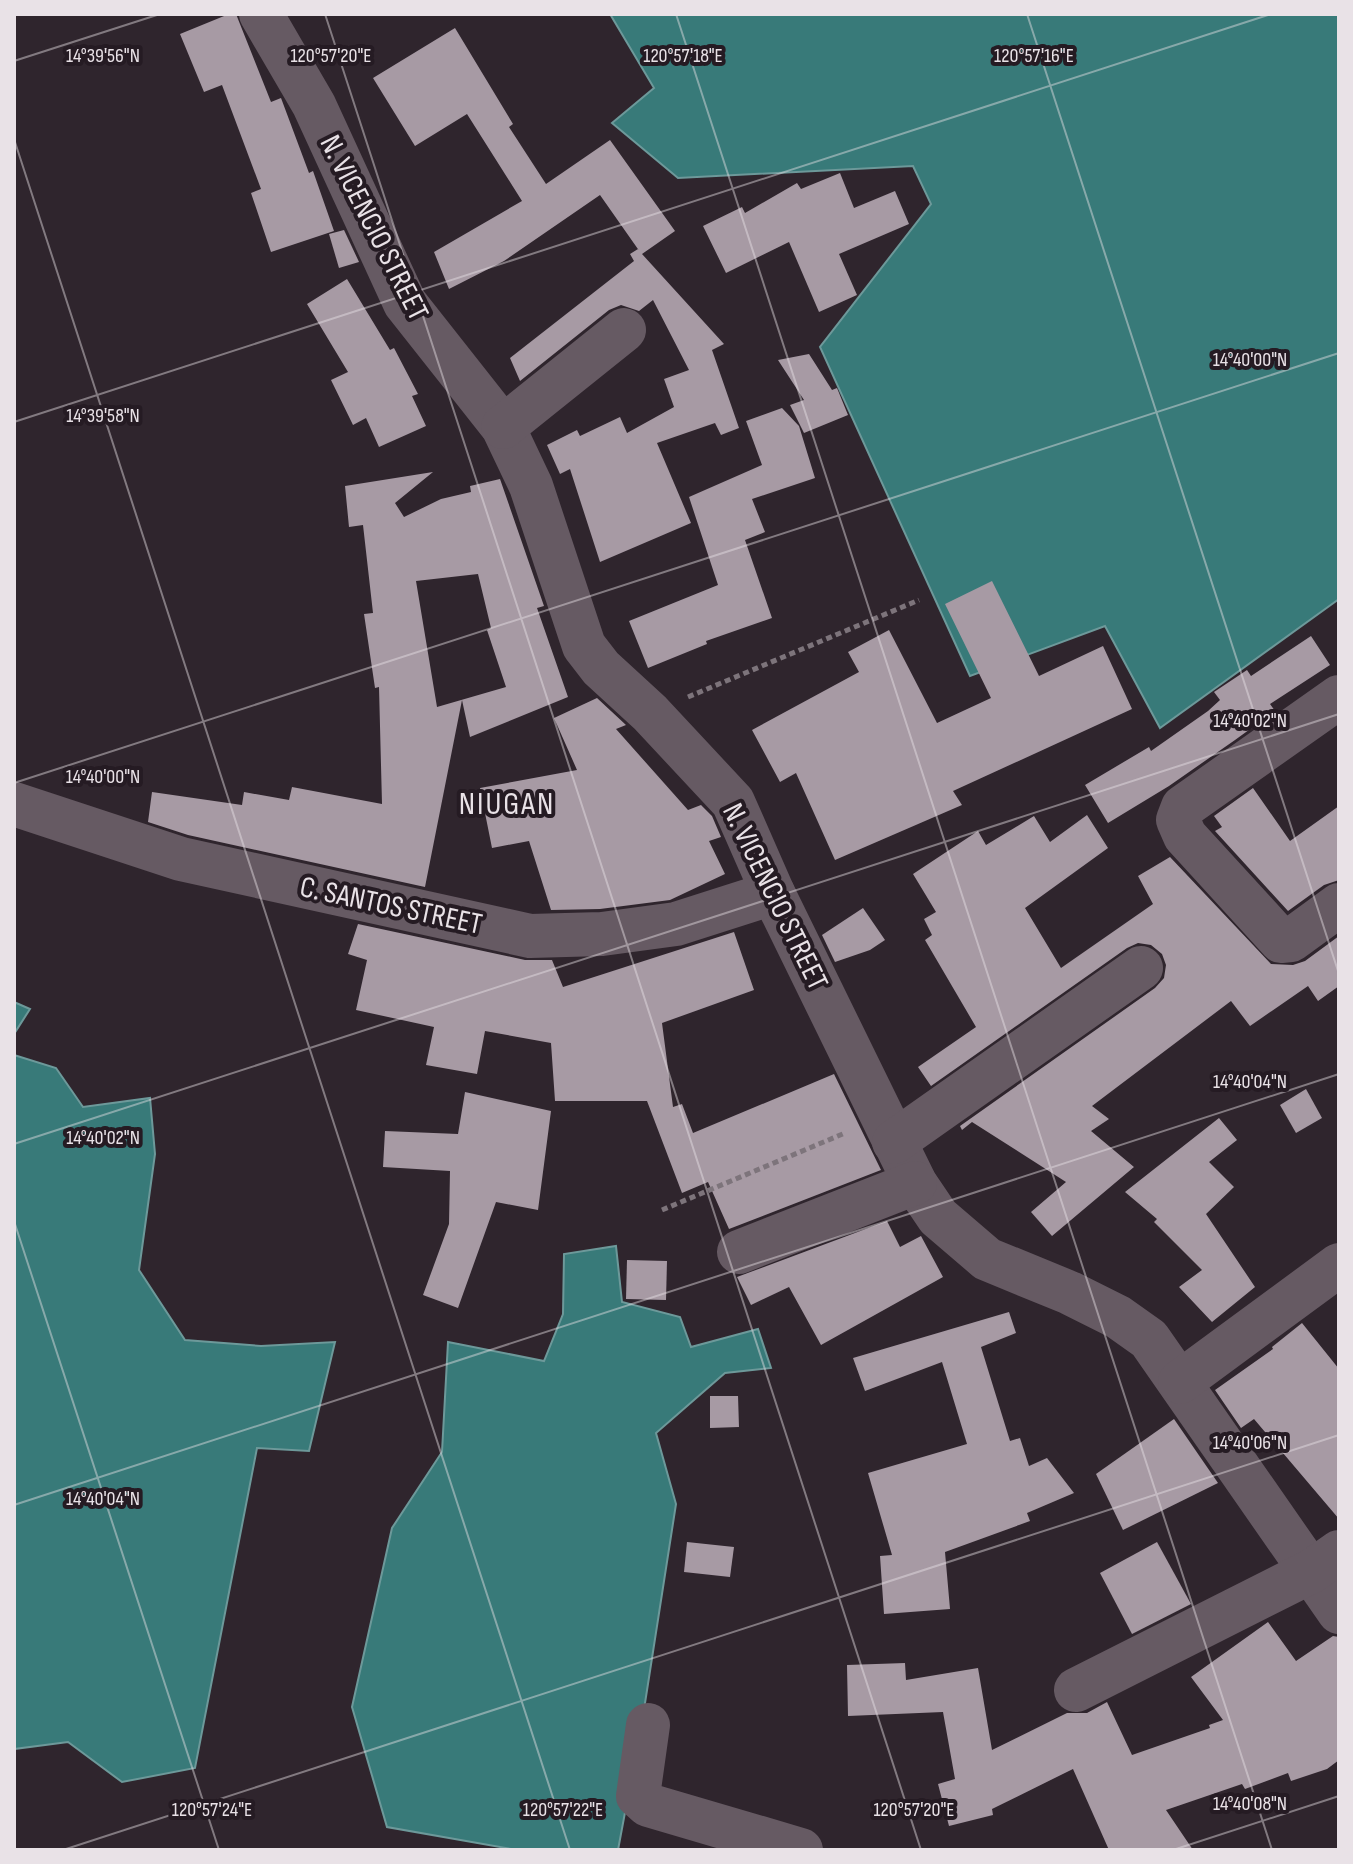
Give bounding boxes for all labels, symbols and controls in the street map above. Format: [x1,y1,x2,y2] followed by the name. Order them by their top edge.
[66,44,140,68] text: 14°39'56"N
[290,44,372,68] text: 120°57'20"E
[643,44,723,68] text: 120°57'18"E
[994,44,1074,68] text: 120°57'16"E
[312,129,436,327] street label: N. VICENCIO STREET
[1213,348,1287,372] text: 14°40'00"N
[66,404,140,428] text: 14°39'58"N
[1213,709,1287,733] text: 14°40'02"N
[66,765,140,789] text: 14°40'00"N
[459,785,555,824] district label: NIUGAN
[714,798,836,996] street label: N. VICENCIO STREET
[297,869,485,943] street label: C. SANTOS STREET
[1213,1070,1287,1094] text: 14°40'04"N
[66,1126,140,1150] text: 14°40'02"N
[1213,1431,1287,1455] text: 14°40'06"N
[66,1487,140,1511] text: 14°40'04"N
[1213,1792,1287,1816] text: 14°40'08"N
[172,1798,252,1822] text: 120°57'24"E
[523,1798,603,1822] text: 120°57'22"E
[873,1798,955,1822] text: 120°57'20"E

